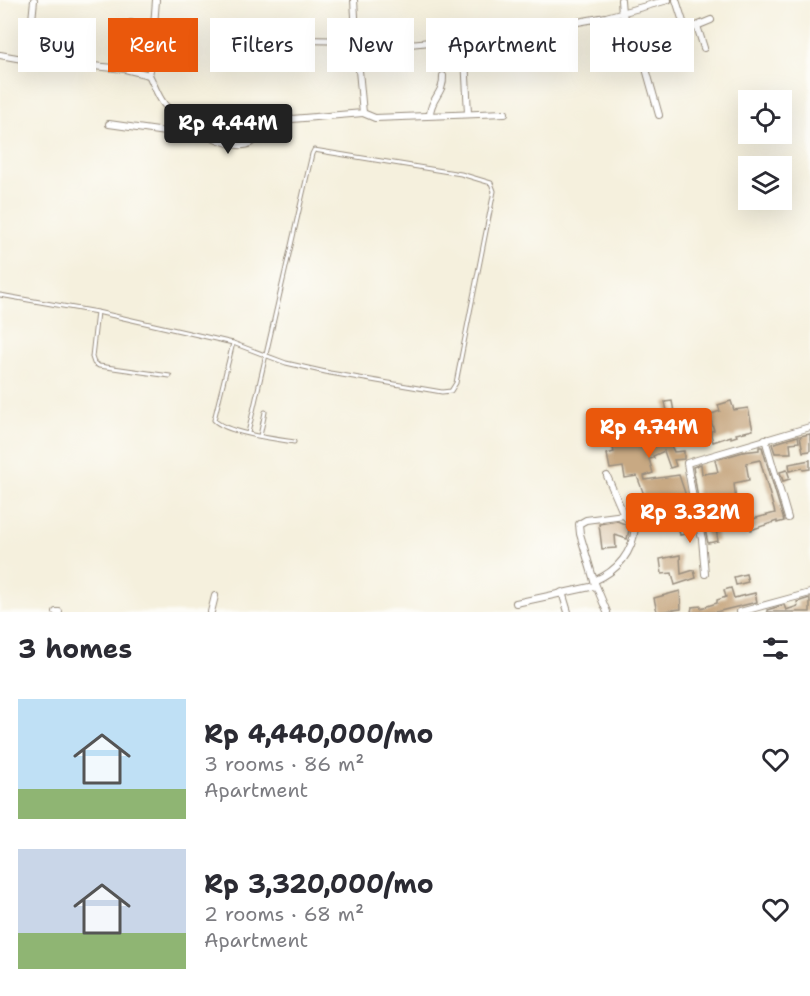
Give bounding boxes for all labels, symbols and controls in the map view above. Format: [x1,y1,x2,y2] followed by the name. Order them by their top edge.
[18,18,96,72] chip: Buy
[108,18,198,72] chip: Rent
[210,18,315,72] chip: Filters
[327,18,414,72] chip: New
[426,18,578,72] chip: Apartment
[590,18,694,72] chip: House
[738,90,792,210] map controls
[738,90,792,144] button: locate
[166,104,290,155] pin: Rp 4.44M
[178,110,278,136] text: Rp 4.44M
[738,156,792,210] button: layers
[587,408,711,459] pin: Rp 4.74M
[600,414,698,440] text: Rp 4.74M
[628,493,752,544] pin: Rp 3.32M
[640,499,740,525] text: Rp 3.32M
[18,631,132,666] text: 3 homes
[759,632,792,665] icon: filters
[204,716,434,751] text: Rp 4,440,000/mo
[66,723,138,795] icon: home
[759,743,792,776] icon: heart
[204,751,364,777] text: 3 rooms · 86 m²
[204,777,308,803] text: Apartment
[204,866,434,901] text: Rp 3,320,000/mo
[66,873,138,945] icon: home
[759,893,792,926] icon: heart
[204,901,364,927] text: 2 rooms · 68 m²
[204,927,308,953] text: Apartment

